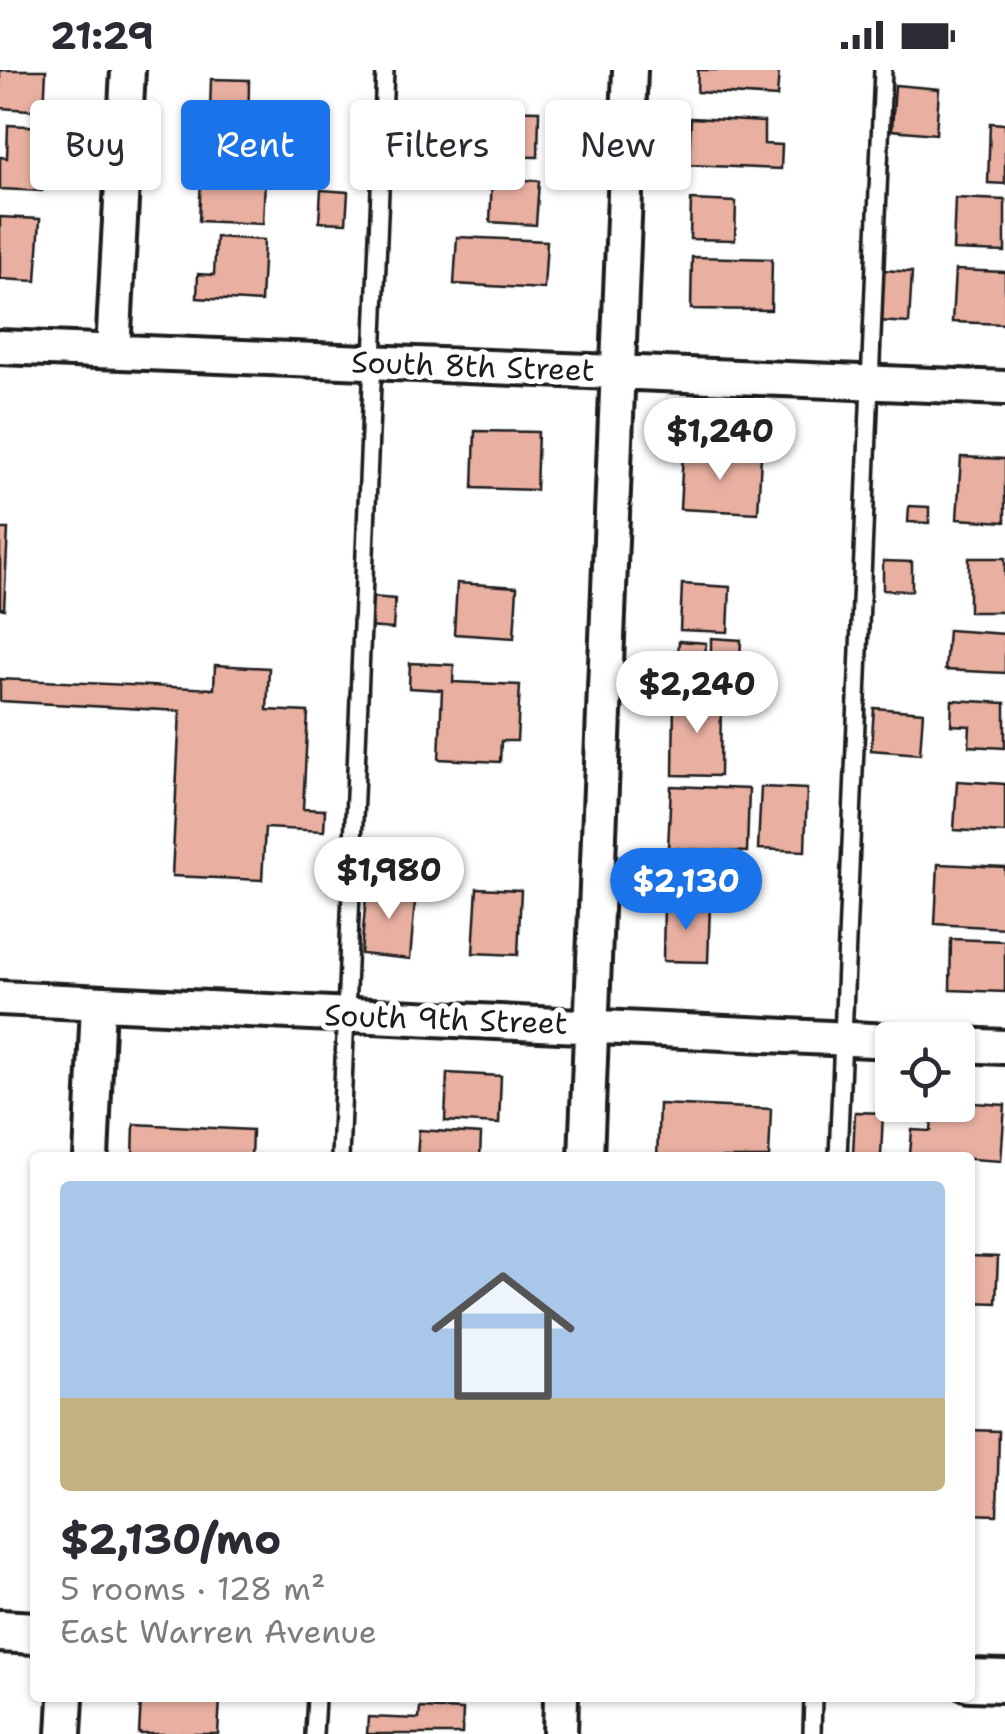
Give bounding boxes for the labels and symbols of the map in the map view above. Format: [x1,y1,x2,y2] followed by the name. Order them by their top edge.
[351,341,595,391] street label: South 8th Street
[639,398,801,483] pin: $1,240
[616,651,778,736] pin: $2,240
[308,837,470,922] pin: $1,980
[605,848,767,933] pin: $2,130
[324,994,568,1044] street label: South 9th Street

